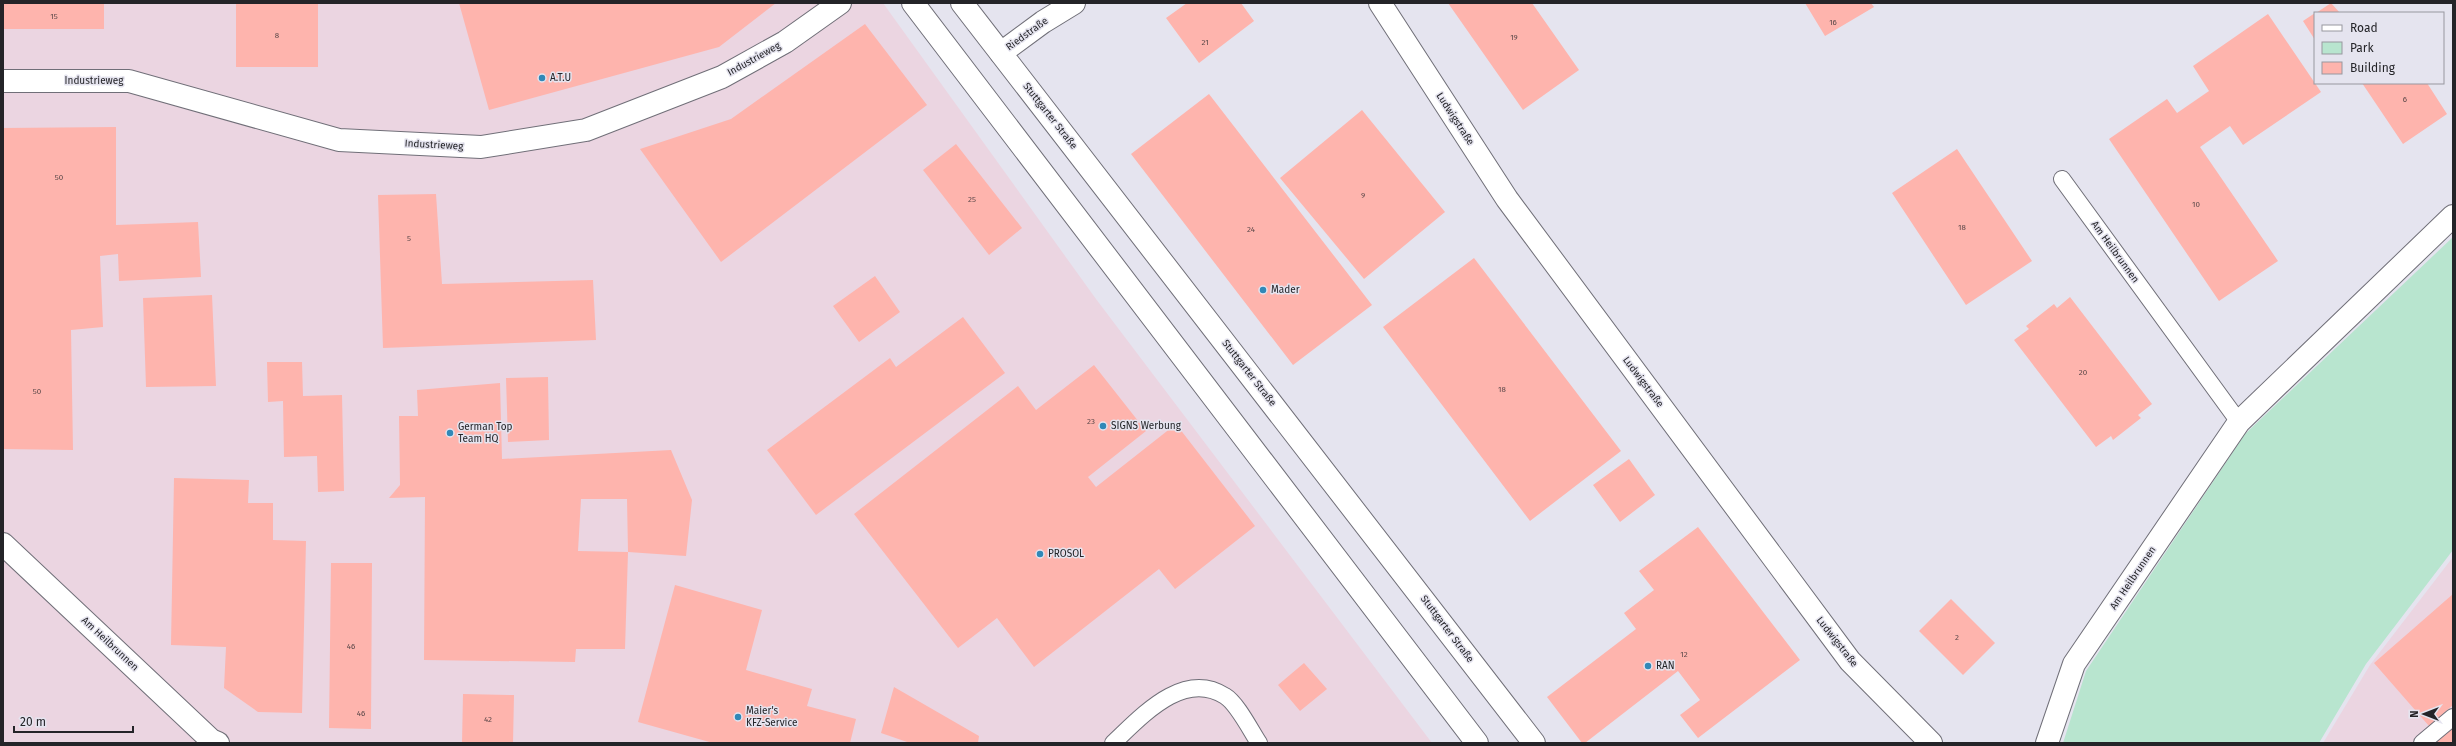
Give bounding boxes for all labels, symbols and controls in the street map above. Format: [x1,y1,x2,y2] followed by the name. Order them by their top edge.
[50,12,58,21] house number: 15
[2314,12,2444,84] legend
[1004,15,1050,53] street label: Riedstraße
[1829,18,1837,27] house number: 16
[2350,21,2378,35] text: Road
[275,31,280,40] house number: 8
[1510,33,1518,42] house number: 19
[1201,38,1209,47] house number: 21
[725,39,783,79] street label: Industrieweg
[2350,41,2374,55] text: Park
[2350,61,2396,75] text: Building
[550,72,571,84] place label: A.T.U
[537,73,547,83] marker: A.T.U
[65,75,124,87] street label: Industrieweg
[1020,80,1080,152] street label: Stuttgarter Straße
[1434,90,1476,148] street label: Ludwigstraße
[2403,95,2407,104] house number: 6
[404,137,464,153] street label: Industrieweg
[55,173,64,182] house number: 50
[1361,191,1365,200] house number: 9
[968,195,976,204] house number: 25
[2192,200,2200,209] house number: 10
[2089,219,2141,285] street label: Am Heilbrunnen
[1958,223,1967,232] house number: 18
[1247,225,1256,234] house number: 24
[407,234,411,243] house number: 5
[1271,284,1300,296] place label: Mader
[1258,285,1268,295] marker: Mader
[1219,337,1279,409] street label: Stuttgarter Straße
[1620,354,1666,410] street label: Ludwigstraße
[2079,368,2088,377] house number: 20
[1498,385,1507,394] house number: 18
[33,387,42,396] house number: 50
[1087,417,1095,426] house number: 23
[1111,420,1182,432] place label: SIGNS Werbung
[458,421,513,445] place label: German Top Team HQ
[1098,421,1108,431] marker: SIGNS Werbung
[445,428,455,438] marker: German Top Team HQ
[2107,544,2159,612] street label: Am Heilbrunnen
[1048,548,1084,560] place label: PROSOL
[1035,549,1045,559] marker: PROSOL
[1418,593,1476,665] street label: Stuttgarter Straße
[79,615,141,673] street label: Am Heilbrunnen
[1814,615,1860,669] street label: Ludwigstraße
[1955,633,1959,642] house number: 2
[347,642,355,651] house number: 46
[1680,650,1688,659] house number: 12
[1656,660,1675,672] place label: RAN
[1643,661,1653,671] marker: RAN
[2404,694,2444,734] north arrow
[746,705,797,729] place label: Maier's KFZ-Service
[14,708,133,734] scale bar
[357,709,365,718] house number: 46
[2408,710,2421,718] text: N
[733,712,743,722] marker: Maier's KFZ-Service
[20,715,46,729] text: 20 m
[484,715,492,724] house number: 42

